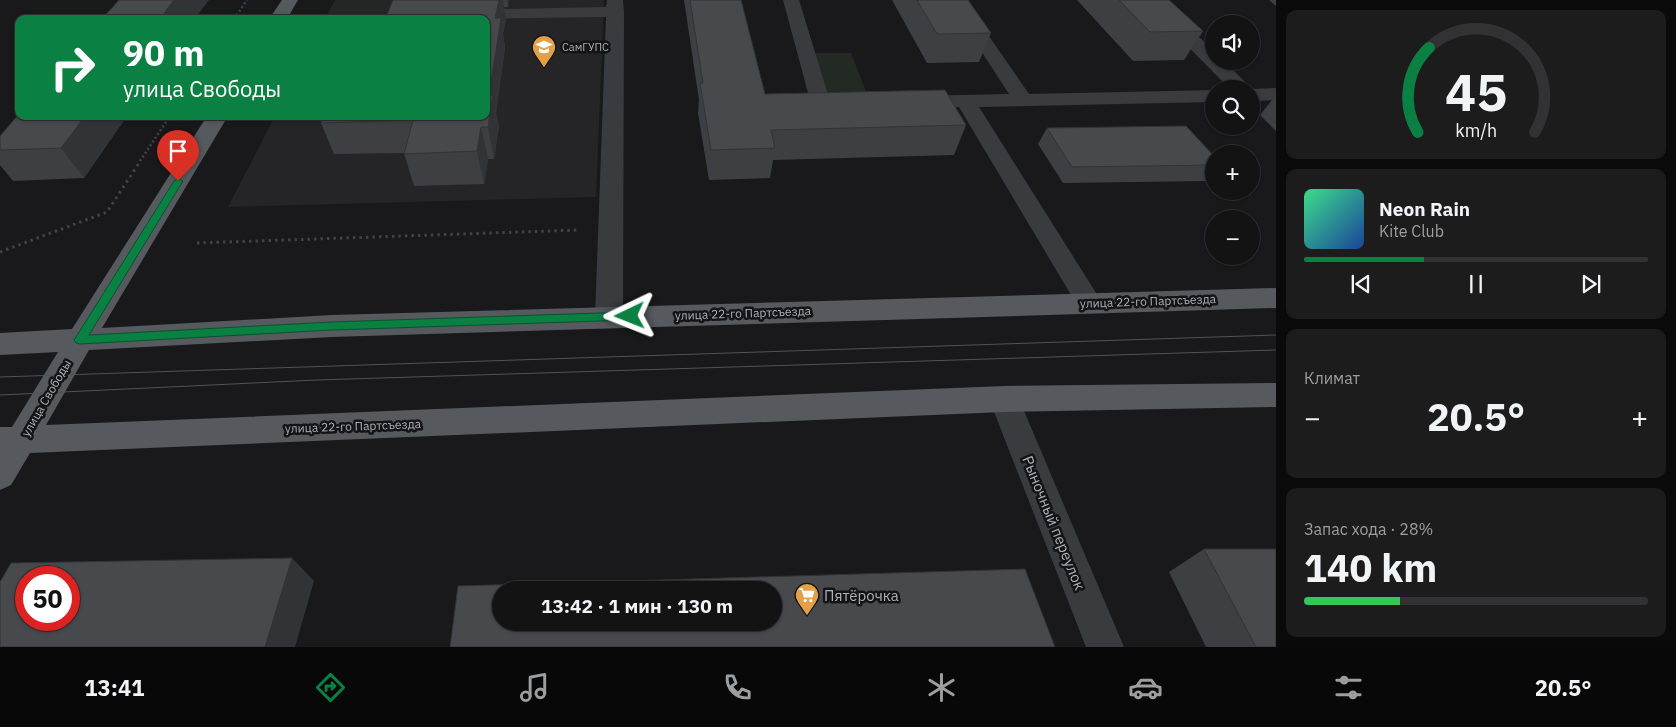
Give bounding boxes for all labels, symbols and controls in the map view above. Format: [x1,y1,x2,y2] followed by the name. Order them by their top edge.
[1205,15,1260,265] map controls
[1205,15,1260,70] button: sound
[123,30,205,76] text: 90 m
[531,34,557,68] school or university icon: СамГУПС
[40,35,105,100] icon: right
[562,40,609,54] place label: СамГУПС
[1445,58,1507,125] text: 45
[123,74,281,103] text: улица Свободы
[1205,80,1260,135] button: search
[1455,119,1497,142] text: km/h
[157,130,199,181] pin
[164,137,192,165] icon: arrive
[1205,145,1260,200] button: +
[1379,197,1470,221] text: Neon Rain
[1205,210,1260,265] button: −
[1379,221,1444,241] text: Kite Club
[1347,270,1375,298] icon: previous
[1462,270,1490,298] icon: pause
[1577,270,1605,298] icon: next
[603,289,655,341] position arrow
[1080,291,1217,311] street label: улица 22-го Партсъезда
[675,303,812,323] street label: улица 22-го Партсъезда
[18,357,74,439] street label: улица Свободы
[1304,368,1360,388] text: Климат
[1427,392,1525,441] text: 20.5°
[1304,399,1321,436] text: −
[1631,399,1648,436] text: +
[285,416,422,436] street label: улица 22-го Партсъезда
[1018,453,1090,593] street label: Рыночный переулок
[1304,519,1433,539] text: Запас хода · 28%
[1304,543,1437,592] text: 140 km
[15,566,80,631] speed limit sign: 50
[794,582,820,616] supermarket icon: Пятёрочка
[824,586,899,605] place label: Пятёрочка
[541,594,733,618] text: 13:42 · 1 мин · 130 m
[313,670,348,705] icon: directions
[517,670,552,705] icon: music
[720,670,755,705] icon: phone
[924,670,959,705] icon: climate
[1128,670,1163,705] icon: car
[1331,670,1366,705] icon: filters
[84,673,144,702] text: 13:41
[1535,673,1592,702] text: 20.5°

